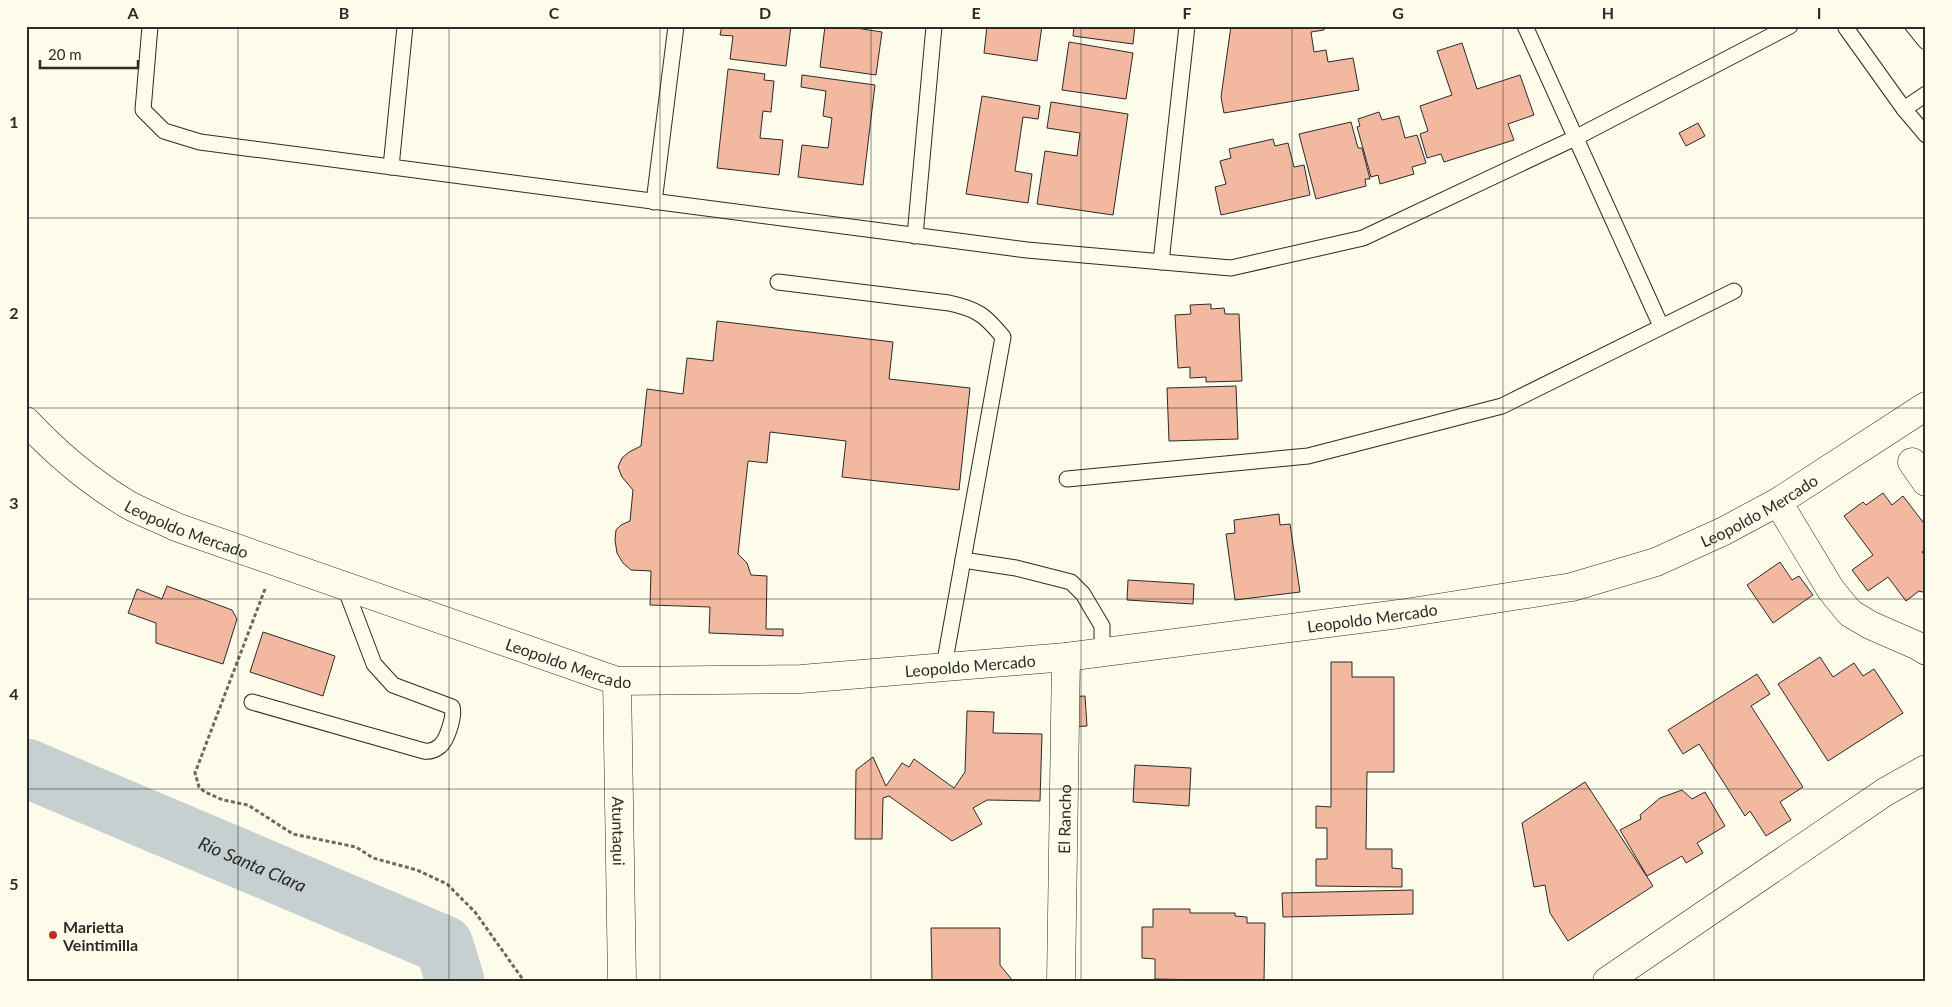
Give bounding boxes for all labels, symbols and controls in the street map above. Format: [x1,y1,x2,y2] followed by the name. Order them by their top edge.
[126,3,139,22] text: A
[339,3,349,22] text: B
[549,3,560,22] text: C
[759,3,771,22] text: D
[971,3,981,22] text: E
[1182,3,1192,22] text: F
[1392,3,1404,22] text: G
[1602,3,1614,22] text: H
[1817,3,1821,22] text: I
[40,38,138,70] scale bar
[48,45,82,63] text: 20 m
[9,112,19,131] text: 1
[9,303,19,322] text: 2
[1697,470,1821,550] street label: Leopoldo Mercado
[9,493,19,512] text: 3
[122,495,251,561] street label: Leopoldo Mercado
[1306,599,1439,635] street label: Leopoldo Mercado
[503,633,631,691] street label: Leopoldo Mercado
[904,650,1036,680] street label: Leopoldo Mercado
[9,684,19,703] text: 4
[1053,784,1074,854] street label: El Rancho
[609,796,630,866] street label: Atuntaqui
[195,831,310,896] water label: Río Santa Clara
[9,874,19,893] text: 5
[62,917,138,954] place label: Marietta Veintimilla
[47,929,59,941] marker: Marietta Veintimilla

